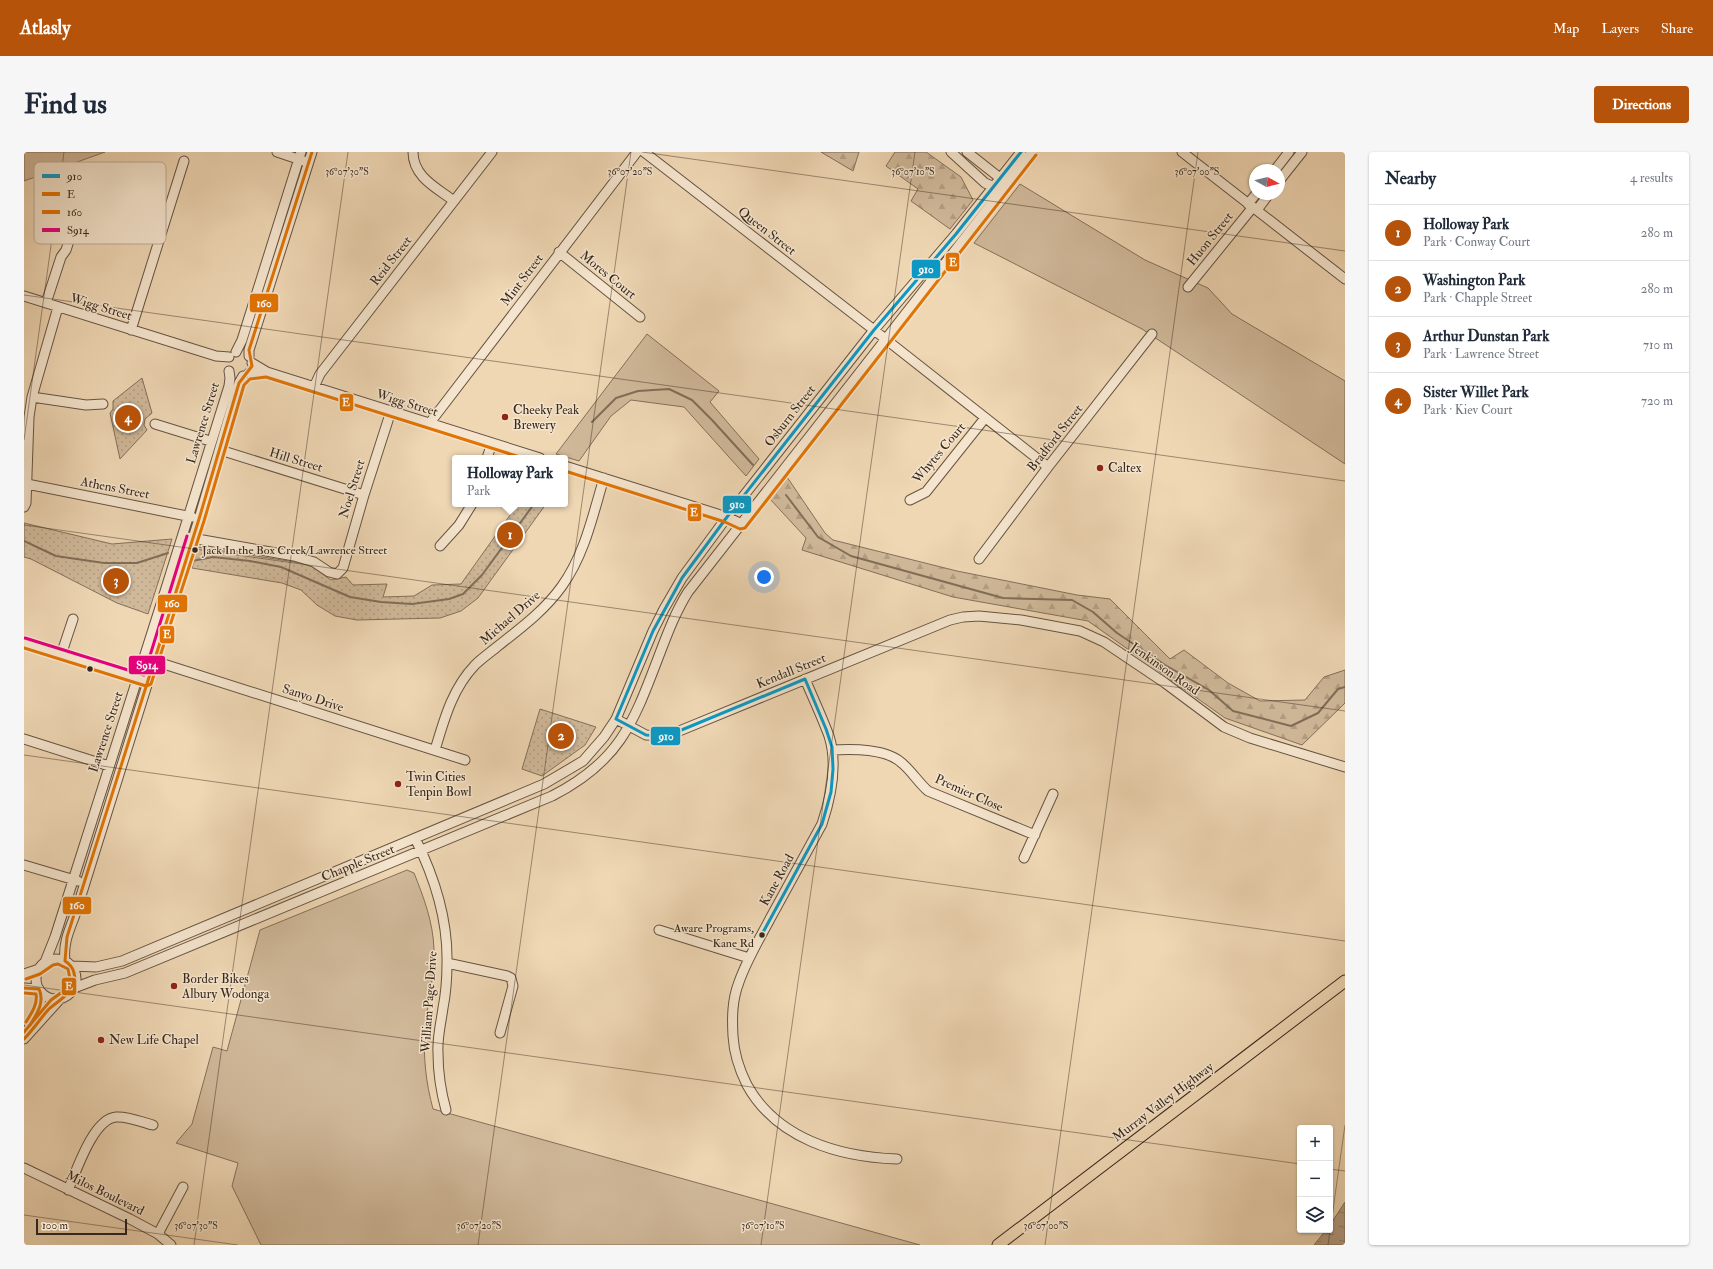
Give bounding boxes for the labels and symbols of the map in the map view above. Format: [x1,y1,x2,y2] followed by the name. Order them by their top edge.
[34,162,166,244] legend
[1249,164,1285,200] north arrow
[325,166,369,178] text: 36°07'30"S
[608,166,652,178] text: 36°07'20"S
[891,166,935,178] text: 36°07'10"S
[1175,166,1219,178] text: 36°07'00"S
[66,170,82,183] text: 910
[67,188,75,201] text: E
[735,203,799,259] street label: Queen Street
[67,206,82,219] text: 160
[1184,209,1236,269] street label: Huon Street
[67,224,90,237] text: S914
[367,233,415,289] street label: Reid Street
[577,248,639,302] street label: Mores Court
[497,251,547,309] street label: Mint Street
[945,252,960,272] line badge: E
[949,256,957,269] text: E
[911,259,941,279] line badge: 910
[917,263,934,276] text: 910
[67,290,134,324] street label: Wigg Street
[249,293,279,313] line badge: 160
[256,297,272,310] text: 160
[183,380,223,466] street label: Lawrence Street
[761,382,819,450] street label: Osburn Street
[373,386,440,420] street label: Wigg Street
[339,393,354,412] line badge: E
[342,396,350,409] text: E
[1024,401,1086,475] street label: Bradford Street
[513,402,580,434] place label: Cheeky Peak Brewery
[115,403,141,433] pin: 4
[500,412,510,422] marker: Cheeky Peak Brewery
[908,419,970,488] street label: Whytes Court
[267,444,325,476] street label: Hill Street
[336,458,368,520] street label: Noel Street
[1108,460,1142,476] place label: Caltex
[1095,463,1105,473] marker: Caltex
[78,473,151,503] street label: Athens Street
[722,495,752,514] line badge: 910
[728,498,745,511] text: 910
[687,503,702,522] line badge: E
[690,506,698,519] text: E
[497,520,523,550] pin: 1
[201,543,387,558] place label: Jack In the Box Creek/Lawrence Street
[190,545,200,555] marker: Jack In the Box Creek/Lawrence Street
[103,566,129,596] pin: 3
[754,567,774,587] your location
[477,587,544,649] street label: Michael Drive
[157,594,188,613] line badge: 160
[164,597,180,610] text: 160
[159,625,175,644] line badge: E
[163,628,171,641] text: E
[1126,639,1203,699] street label: Jenkinson Road
[754,650,828,692] street label: Kendall Street
[128,655,166,675] line badge: S914
[136,659,159,673] text: S914
[85,664,95,674] unlabelled marker
[280,681,346,717] street label: Sanyo Drive
[85,689,127,775] street label: Lawrence Street
[548,721,574,751] pin: 2
[650,726,681,746] line badge: 910
[657,730,674,743] text: 910
[406,769,472,801] place label: Twin Cities Tenpin Bowl
[932,771,1006,815] street label: Premier Close
[393,779,403,789] marker: Twin Cities Tenpin Bowl
[319,841,397,886] street label: Chapple Street
[756,851,798,909] street label: Kane Road
[62,896,92,915] line badge: 160
[69,899,85,912] text: 160
[673,921,754,951] place label: Aware Programs, Kane Rd
[757,930,767,940] marker: Aware Programs, Kane Rd
[417,950,441,1054] street label: William Page Drive
[181,971,270,1003] place label: Border Bikes Albury Wodonga
[61,977,77,996] line badge: E
[65,980,73,993] text: E
[169,981,179,991] marker: Border Bikes Albury Wodonga
[109,1032,199,1049] place label: New Life Chapel
[96,1035,106,1045] marker: New Life Chapel
[1109,1059,1218,1146] street label: Murray Valley Highway
[63,1167,147,1219] street label: Milos Boulevard
[36,1217,127,1236] scale bar
[174,1220,218,1232] text: 36°07'30"S
[457,1220,501,1232] text: 36°07'20"S
[741,1220,785,1232] text: 36°07'10"S
[1024,1220,1068,1232] text: 36°07'00"S

